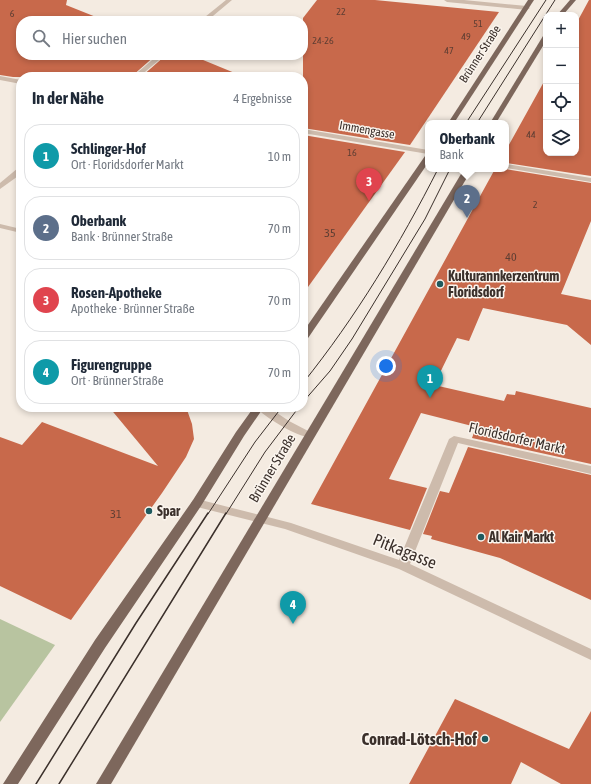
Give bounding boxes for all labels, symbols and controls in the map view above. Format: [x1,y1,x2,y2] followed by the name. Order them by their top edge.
[336,6,346,17] house number: 22
[10,8,15,19] house number: 6
[543,12,579,156] map controls
[543,12,579,48] button: +
[16,16,308,60] search box
[473,18,483,29] house number: 51
[456,23,504,85] street label: Brünner Straße
[30,27,52,49] icon: search
[62,30,127,47] text: Hier suchen
[461,31,471,42] house number: 49
[312,35,334,46] house number: 24-26
[444,45,454,56] house number: 47
[543,48,579,84] button: −
[543,84,579,120] button: locate
[32,88,104,108] text: In der Nähe
[233,91,292,106] text: 4 Ergebnisse
[338,118,396,142] street label: Immengasse
[425,120,509,172] popup
[543,120,579,156] button: layers
[526,129,536,140] house number: 44
[439,130,495,147] text: Oberbank
[71,140,146,157] text: Schlinger-Hof
[347,147,357,158] house number: 16
[439,147,464,162] text: Bank
[43,149,49,164] text: 1
[268,149,291,164] text: 10 m
[71,157,184,172] text: Ort · Floridsdorfer Markt
[356,168,382,201] pin: 3
[454,185,480,218] pin: 2
[533,199,538,210] house number: 2
[71,212,126,229] text: Oberbank
[43,221,49,236] text: 2
[268,221,291,236] text: 70 m
[324,226,336,240] house number: 35
[71,229,173,244] text: Bank · Brünner Straße
[505,250,517,264] house number: 40
[448,268,559,300] place label: Kulturannkerzentrum Floridsdorf
[435,279,445,289] marker: Kulturannkerzentrum Floridsdorf
[71,284,162,301] text: Rosen-Apotheke
[43,293,49,308] text: 3
[268,293,291,308] text: 70 m
[71,301,195,316] text: Apotheke · Brünner Straße
[71,356,152,373] text: Figurengruppe
[376,356,396,376] your location
[43,365,49,380] text: 4
[268,365,291,380] text: 70 m
[417,365,443,398] pin: 1
[71,373,164,388] text: Ort · Brünner Straße
[467,419,567,457] street label: Floridsdorfer Markt
[245,431,299,505] street label: Brünner Straße
[157,503,181,519] place label: Spar
[144,506,154,516] marker: Spar
[110,507,122,521] house number: 31
[370,529,440,573] street label: Pitkagasse
[488,529,554,545] place label: Al Kair Markt
[476,532,486,542] marker: Al Kair Markt
[280,591,306,624] pin: 4
[361,729,477,749] place label: Conrad-Lötsch-Hof
[480,734,490,744] marker: Conrad-Lötsch-Hof

